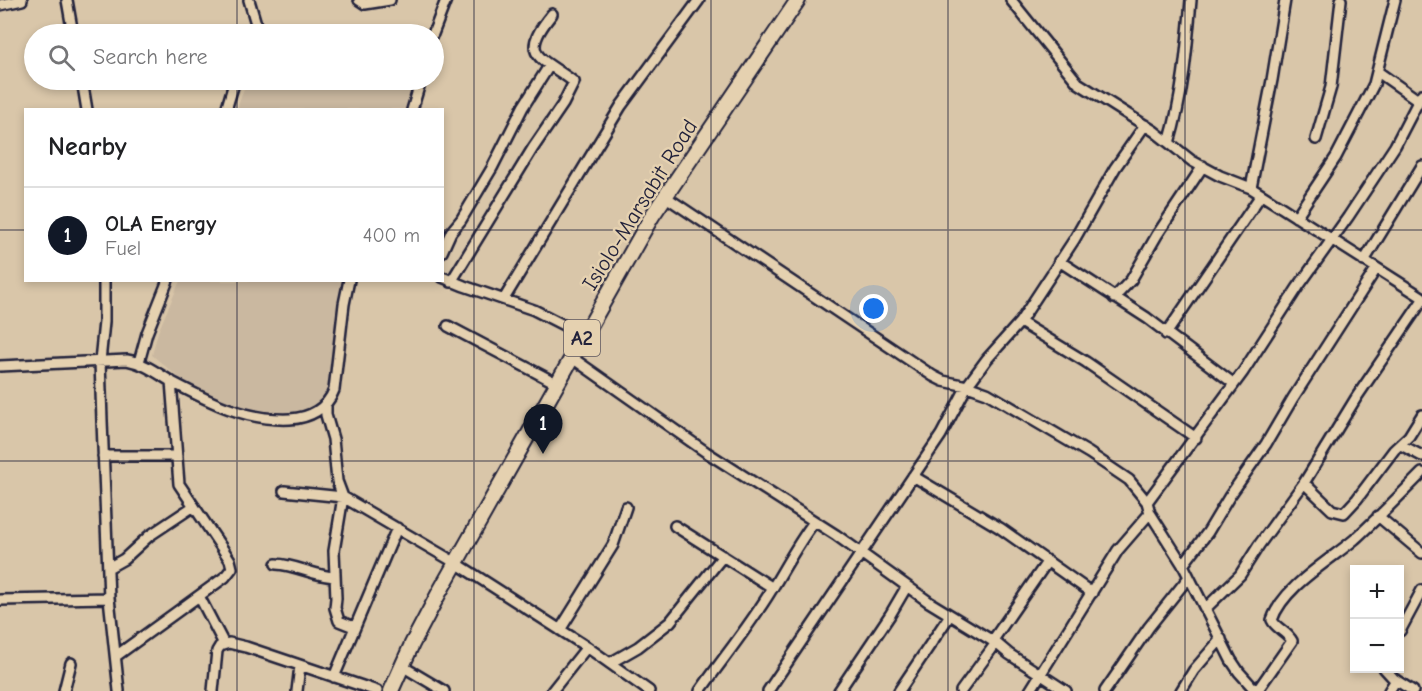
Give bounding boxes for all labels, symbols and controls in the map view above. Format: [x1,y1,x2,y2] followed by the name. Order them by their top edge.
[24,24,444,90] search box
[45,41,78,74] icon: search
[93,44,208,70] text: Search here
[577,115,703,295] street label: Isiolo-Marsabit Road
[48,132,127,162] text: Nearby
[105,211,216,237] text: OLA Energy
[64,224,71,247] text: 1
[363,224,420,247] text: 400 m
[105,237,141,260] text: Fuel
[859,294,888,323] your location
[564,320,600,356] road number: A2
[524,404,562,454] pin: 1
[1350,565,1404,673] map controls
[1350,565,1404,619] button: +
[1350,619,1404,673] button: −

